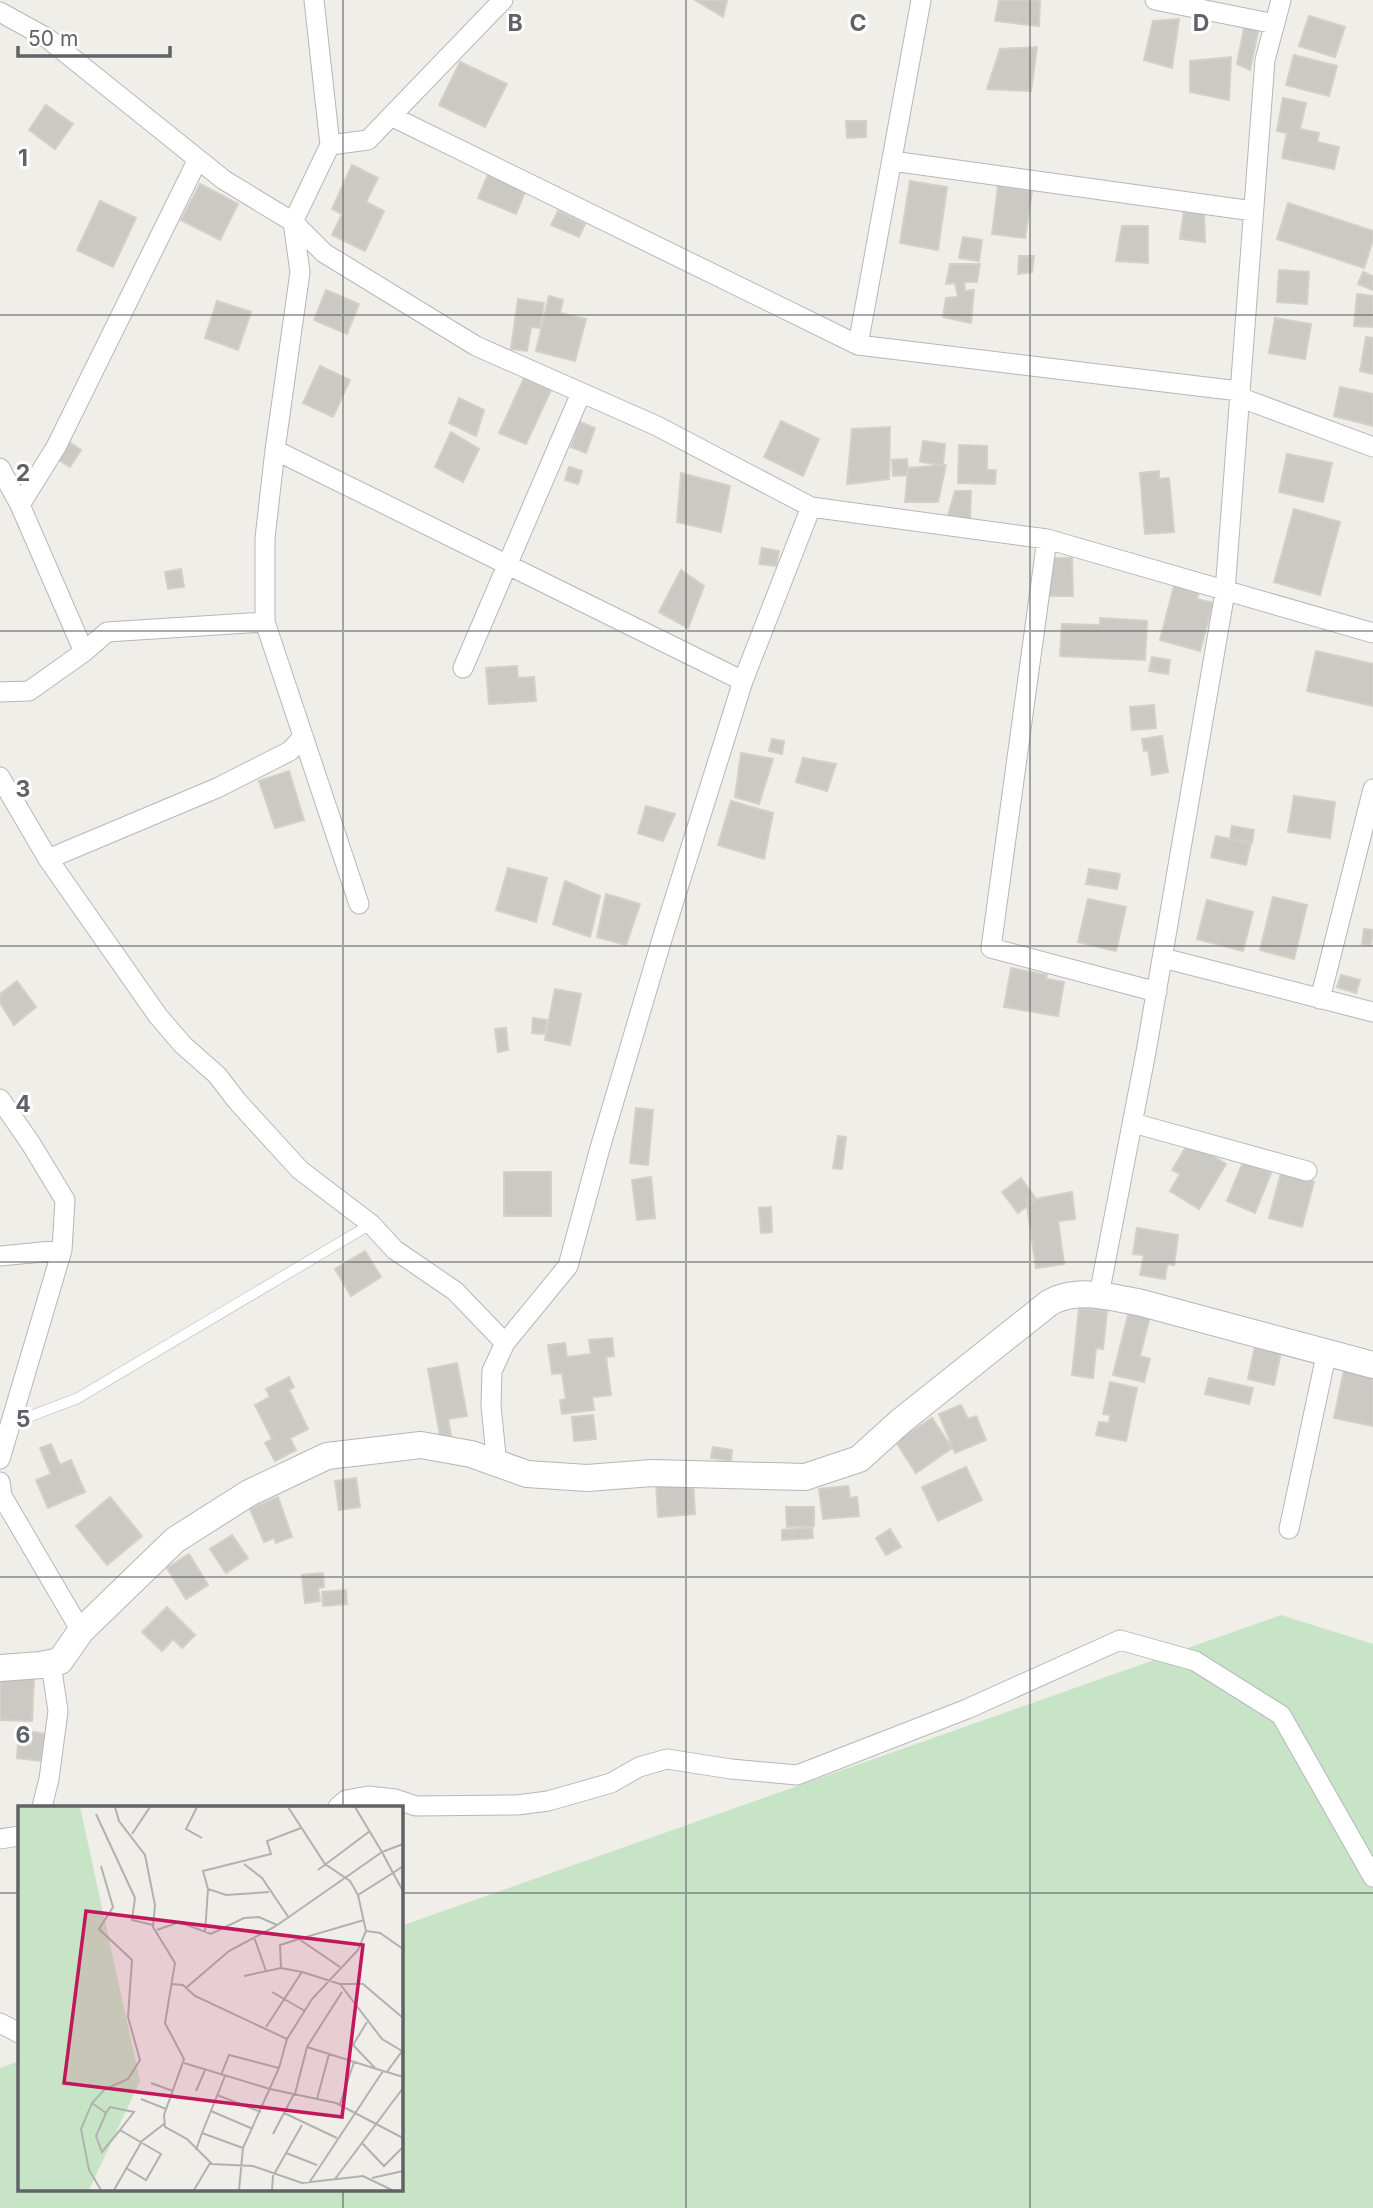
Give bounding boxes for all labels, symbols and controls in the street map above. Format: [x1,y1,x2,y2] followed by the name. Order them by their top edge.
[507,9,523,37] text: B
[849,9,867,37] text: C
[1193,9,1209,37] text: D
[18,14,170,58] scale bar
[28,26,78,51] text: 50 m
[18,144,28,172] text: 1
[16,459,30,487] text: 2
[16,775,30,803] text: 3
[15,1090,31,1118] text: 4
[16,1405,30,1433] text: 5
[16,1721,30,1749] text: 6
[18,1806,402,2190] inset map

